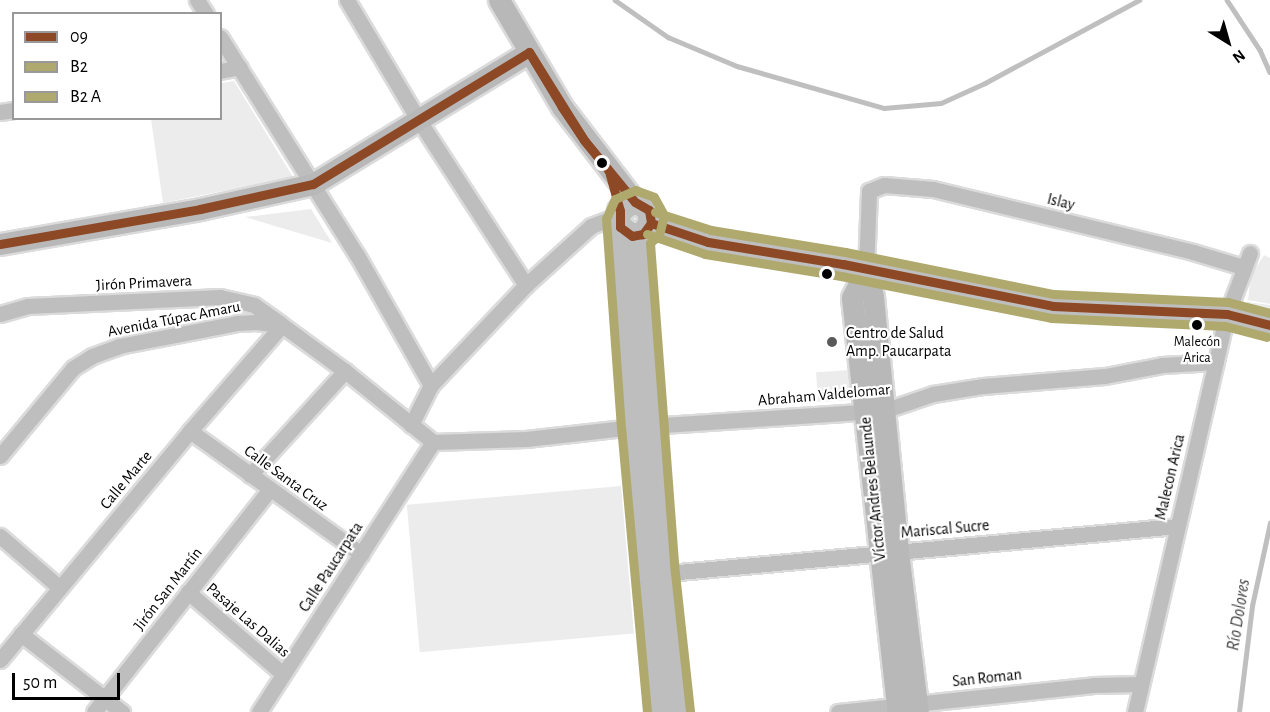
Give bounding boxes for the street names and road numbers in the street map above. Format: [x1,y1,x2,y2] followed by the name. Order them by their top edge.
[1045,189,1077,215] street label: Islay
[96,271,192,295] street label: Jirón Primavera
[106,297,242,341] street label: Avenida Túpac Amaru
[757,380,891,410] street label: Abraham Valdelomar
[856,416,890,562] street label: Víctor Andres Belaunde
[1151,432,1189,522] street label: Malecon Arica
[240,441,332,515] street label: Calle Santa Cruz
[96,447,156,513] street label: Calle Marte
[900,516,990,542] street label: Mariscal Sucre
[295,518,367,616] street label: Calle Paucarpata
[130,544,206,634] street label: Jirón San Martín
[202,579,294,661] street label: Pasaje Las Dalias
[951,665,1023,691] street label: San Roman

